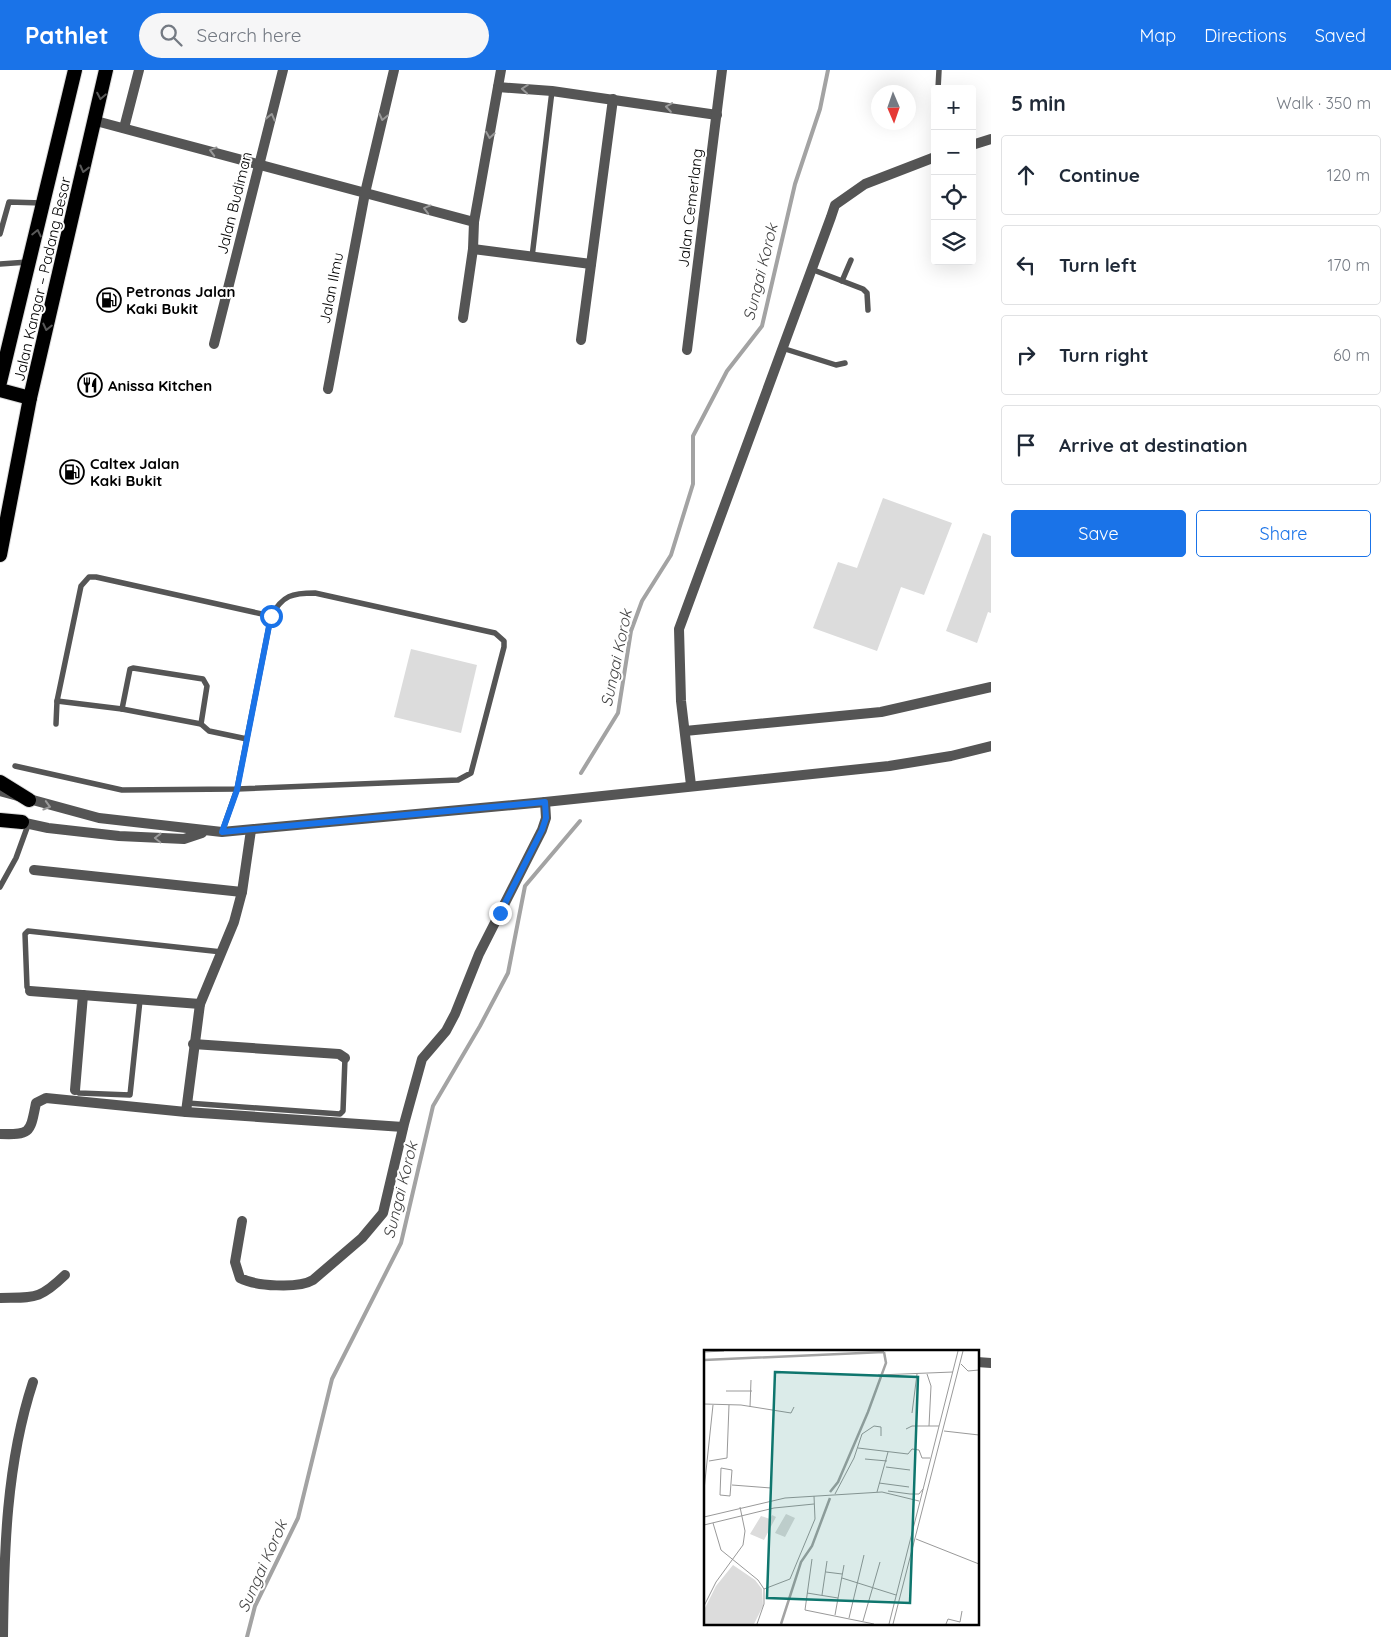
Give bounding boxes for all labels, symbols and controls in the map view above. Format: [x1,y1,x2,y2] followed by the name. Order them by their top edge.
[139,13,489,58] search box
[25,20,109,50] text: Pathlet
[157,21,185,49] icon: search
[197,23,301,47] text: Search here
[1139,24,1176,47] text: Map
[1204,24,1287,47] text: Directions
[1315,24,1366,47] text: Saved
[521,84,529,95] one-way arrow
[871,85,916,130] north arrow
[931,85,976,265] map controls
[931,85,976,130] button: +
[1011,90,1066,116] text: 5 min
[96,91,107,100] one-way arrow
[1276,93,1371,113] text: Walk · 350 m
[664,103,673,113] one-way arrow
[265,112,276,121] one-way arrow
[378,113,389,122] one-way arrow
[486,130,496,139] one-way arrow
[931,130,976,175] button: −
[209,147,217,157] one-way arrow
[673,147,707,269] street label: Jalan Cemerlang
[212,150,256,256] street label: Jalan Budiman
[1012,161,1040,189] icon: ahead
[1059,163,1140,187] text: Continue
[79,164,90,173] one-way arrow
[1327,165,1370,185] text: 120 m
[9,175,75,383] street label: Jalan Kangar – Padang Besar
[931,175,976,220] button: locate
[423,205,431,215] one-way arrow
[738,220,782,322] water label: Sungai Korok
[931,220,976,265] button: layers
[31,228,42,237] one-way arrow
[315,251,347,325] street label: Jalan Ilmu
[1012,251,1040,279] icon: left
[1059,253,1137,277] text: Turn left
[1327,255,1370,275] text: 170 m
[126,282,235,318] place label: Petronas Jalan Kaki Bukit
[96,287,122,313] fuel station icon: Petronas Jalan Kaki Bukit
[42,322,53,331] one-way arrow
[1012,341,1040,369] icon: right
[1059,343,1148,367] text: Turn right
[1333,345,1370,365] text: 60 m
[77,372,103,398] restaurant icon: Anissa Kitchen
[108,376,212,395] place label: Anissa Kitchen
[1012,431,1040,459] icon: arrive
[1059,433,1248,457] text: Arrive at destination
[90,454,179,490] place label: Caltex Jalan Kaki Bukit
[59,459,85,485] fuel station icon: Caltex Jalan Kaki Bukit
[1011,510,1186,557] button: Save
[1196,510,1371,557] button: Share
[260,605,283,628] route start
[596,606,636,708] water label: Sungai Korok
[42,800,50,810] one-way arrow
[154,833,162,843] one-way arrow
[489,902,512,925] route end
[378,1138,422,1240] water label: Sungai Korok
[704,1350,978,1624] inset map
[233,1515,292,1615] water label: Sungai Korok

